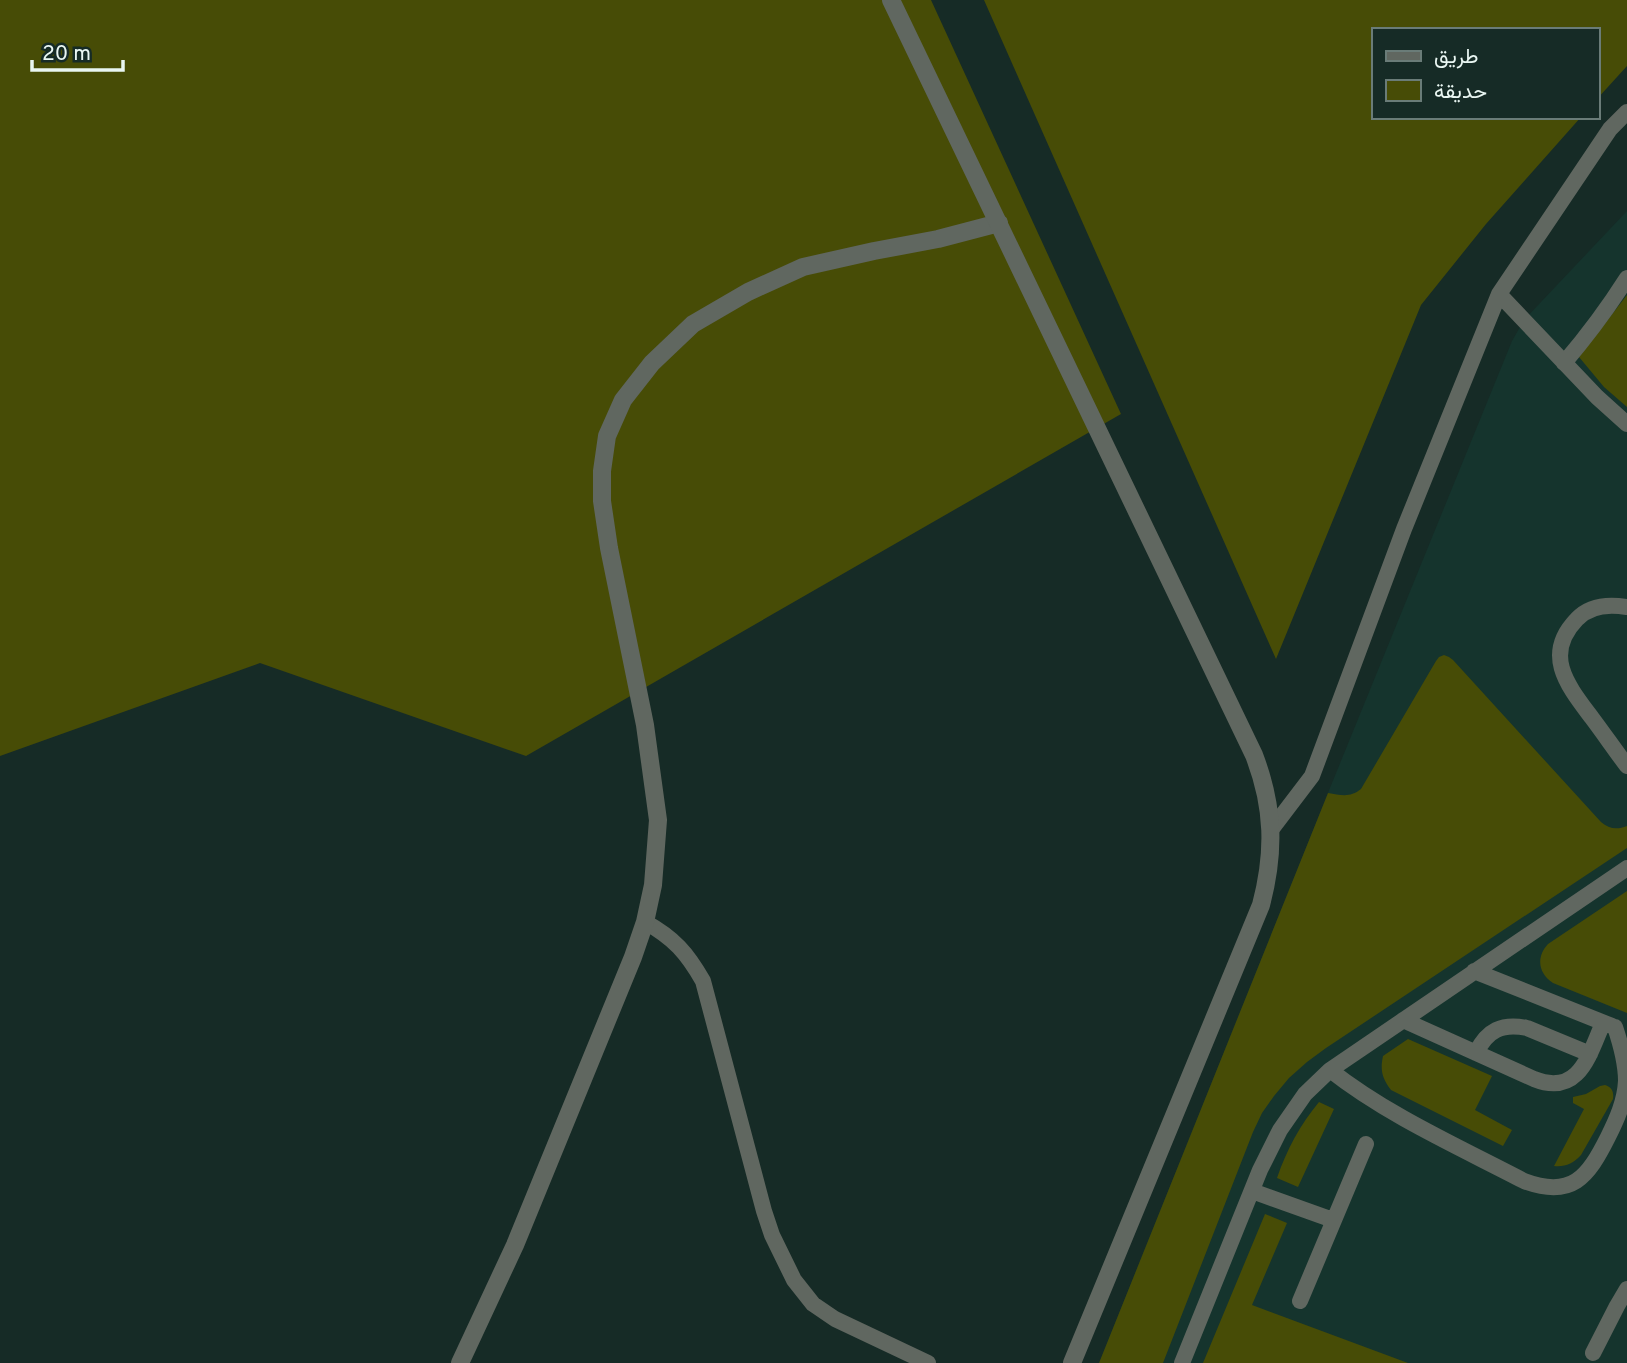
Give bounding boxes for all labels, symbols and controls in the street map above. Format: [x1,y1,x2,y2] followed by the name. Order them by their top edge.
[32,28,122,72] scale bar
[1372,28,1599,119] legend
[42,41,91,68] text: 20 m
[1434,44,1479,71] text: طريق
[1434,79,1487,106] text: حديقة

